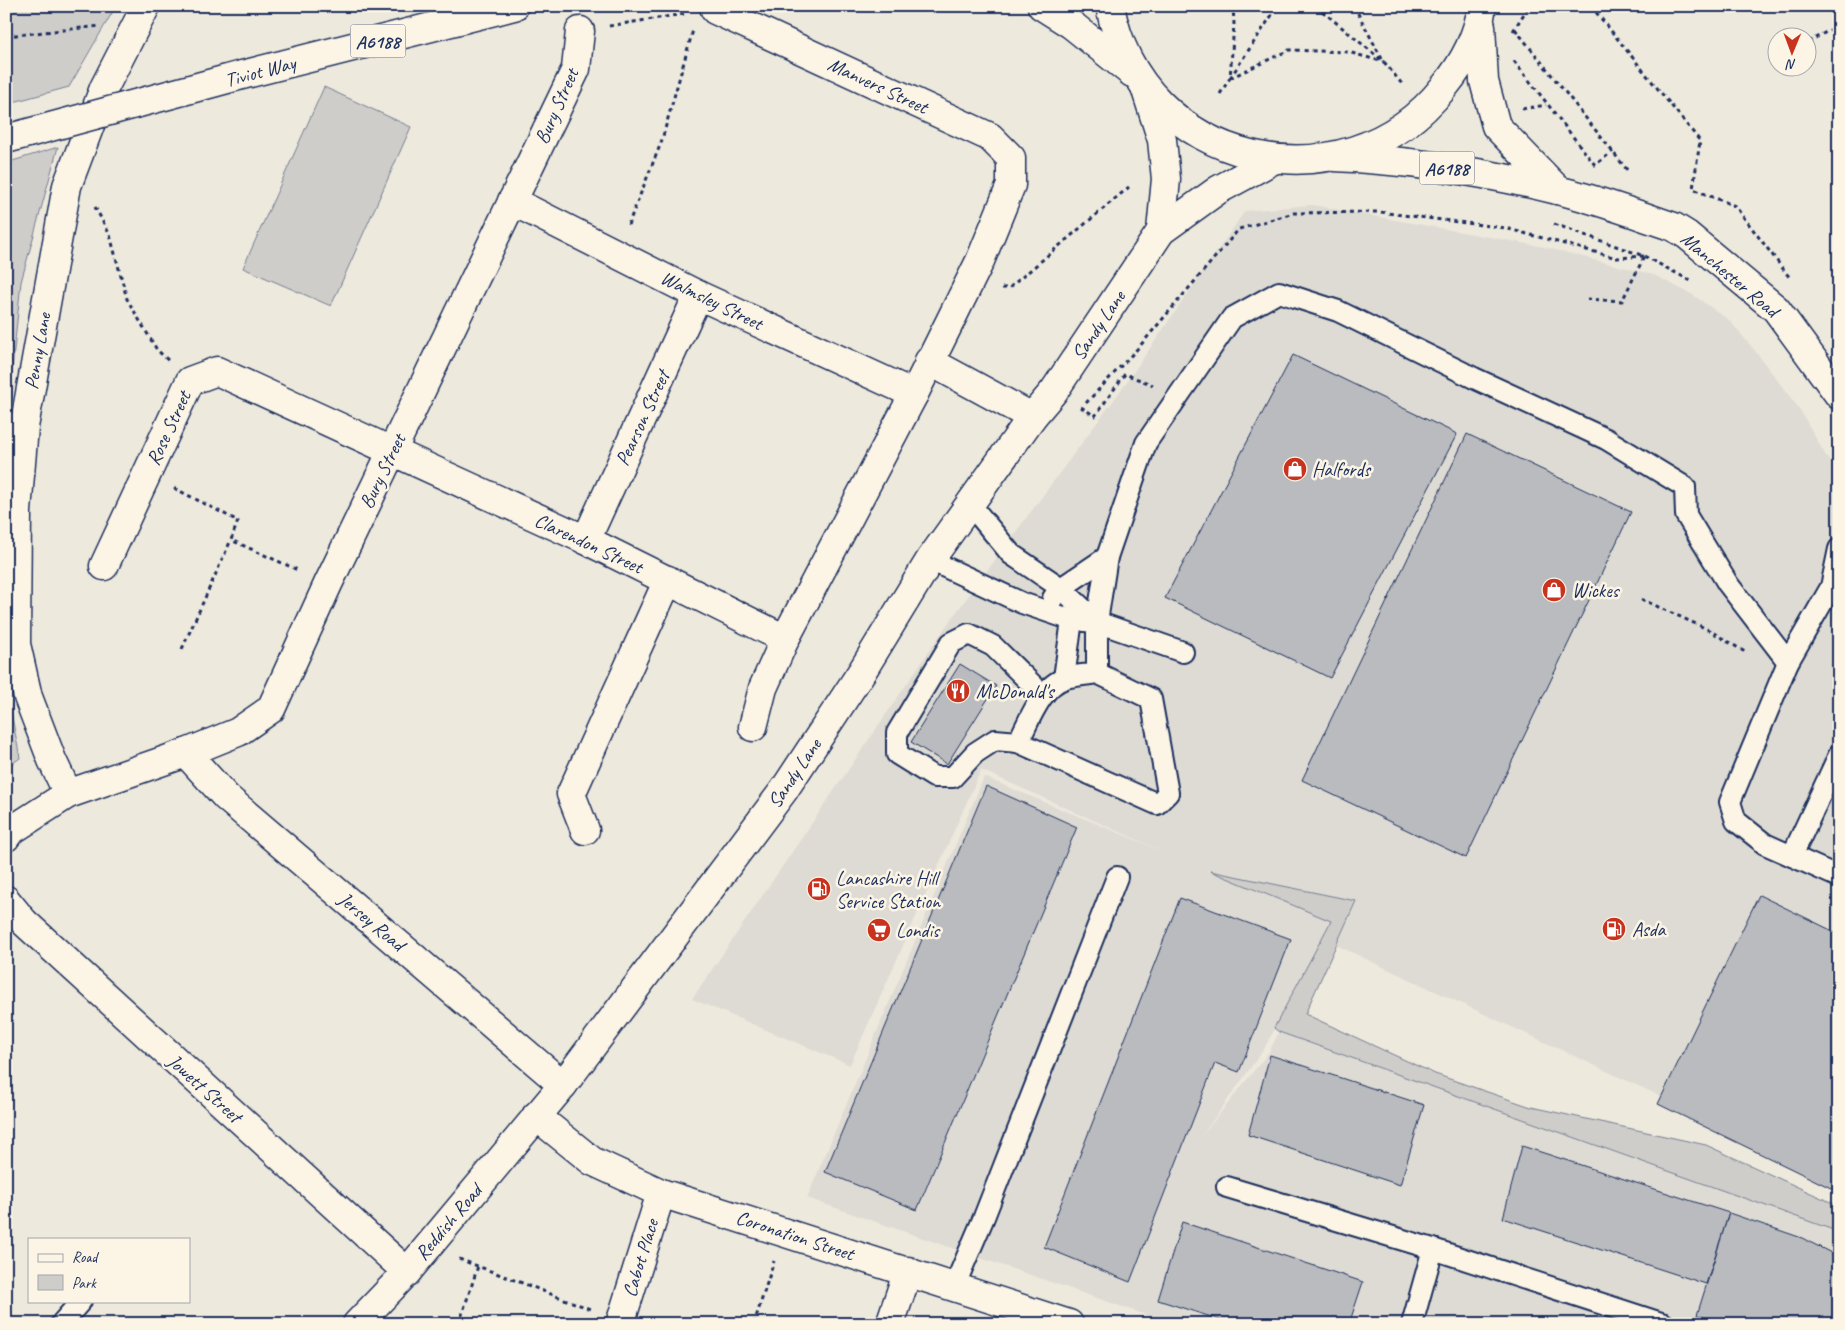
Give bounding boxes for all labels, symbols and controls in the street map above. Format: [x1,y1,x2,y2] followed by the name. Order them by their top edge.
[350,24,406,58] road number: A6188
[1768,28,1818,78] north arrow
[222,50,300,93] street label: Tiviot Way
[824,51,934,120] street label: Manvers Street
[1785,56,1796,73] text: N
[529,62,585,148] street label: Bury Street
[1420,152,1474,184] road number: A6188
[1676,226,1786,325] street label: Manchester Road
[657,265,769,337] street label: Walmsley Street
[1066,284,1132,365] street label: Sandy Lane
[18,309,57,391] street label: Penny Lane
[610,364,677,470] street label: Pearson Street
[140,385,197,469] street label: Rose Street
[354,428,412,513] street label: Bury Street
[1282,456,1308,482] shop icon: Halfords
[1312,457,1372,482] place label: Halfords
[531,508,649,580] street label: Clarendon Street
[1541,577,1567,603] shop icon: Wickes
[1572,578,1621,603] place label: Wickes
[945,678,971,704] restaurant icon: McDonald's
[976,679,1056,704] place label: McDonald's
[762,732,828,813] street label: Sandy Lane
[836,866,941,914] place label: Lancashire Hill Service Station
[806,876,832,902] fuel station icon: Lancashire Hill Service Station
[333,886,412,958] street label: Jersey Road
[1601,916,1627,942] fuel station icon: Asda
[866,917,892,943] supermarket icon: Londis
[1632,917,1667,942] place label: Asda
[896,918,941,943] place label: Londis
[162,1048,249,1130] street label: Jowett Street
[409,1177,489,1265] street label: Reddish Road
[733,1205,859,1267] street label: Coronation Street
[617,1215,665,1300] street label: Cabot Place
[28,1238,190,1302] legend
[72,1248,99,1267] text: Road
[72,1274,97,1293] text: Park

